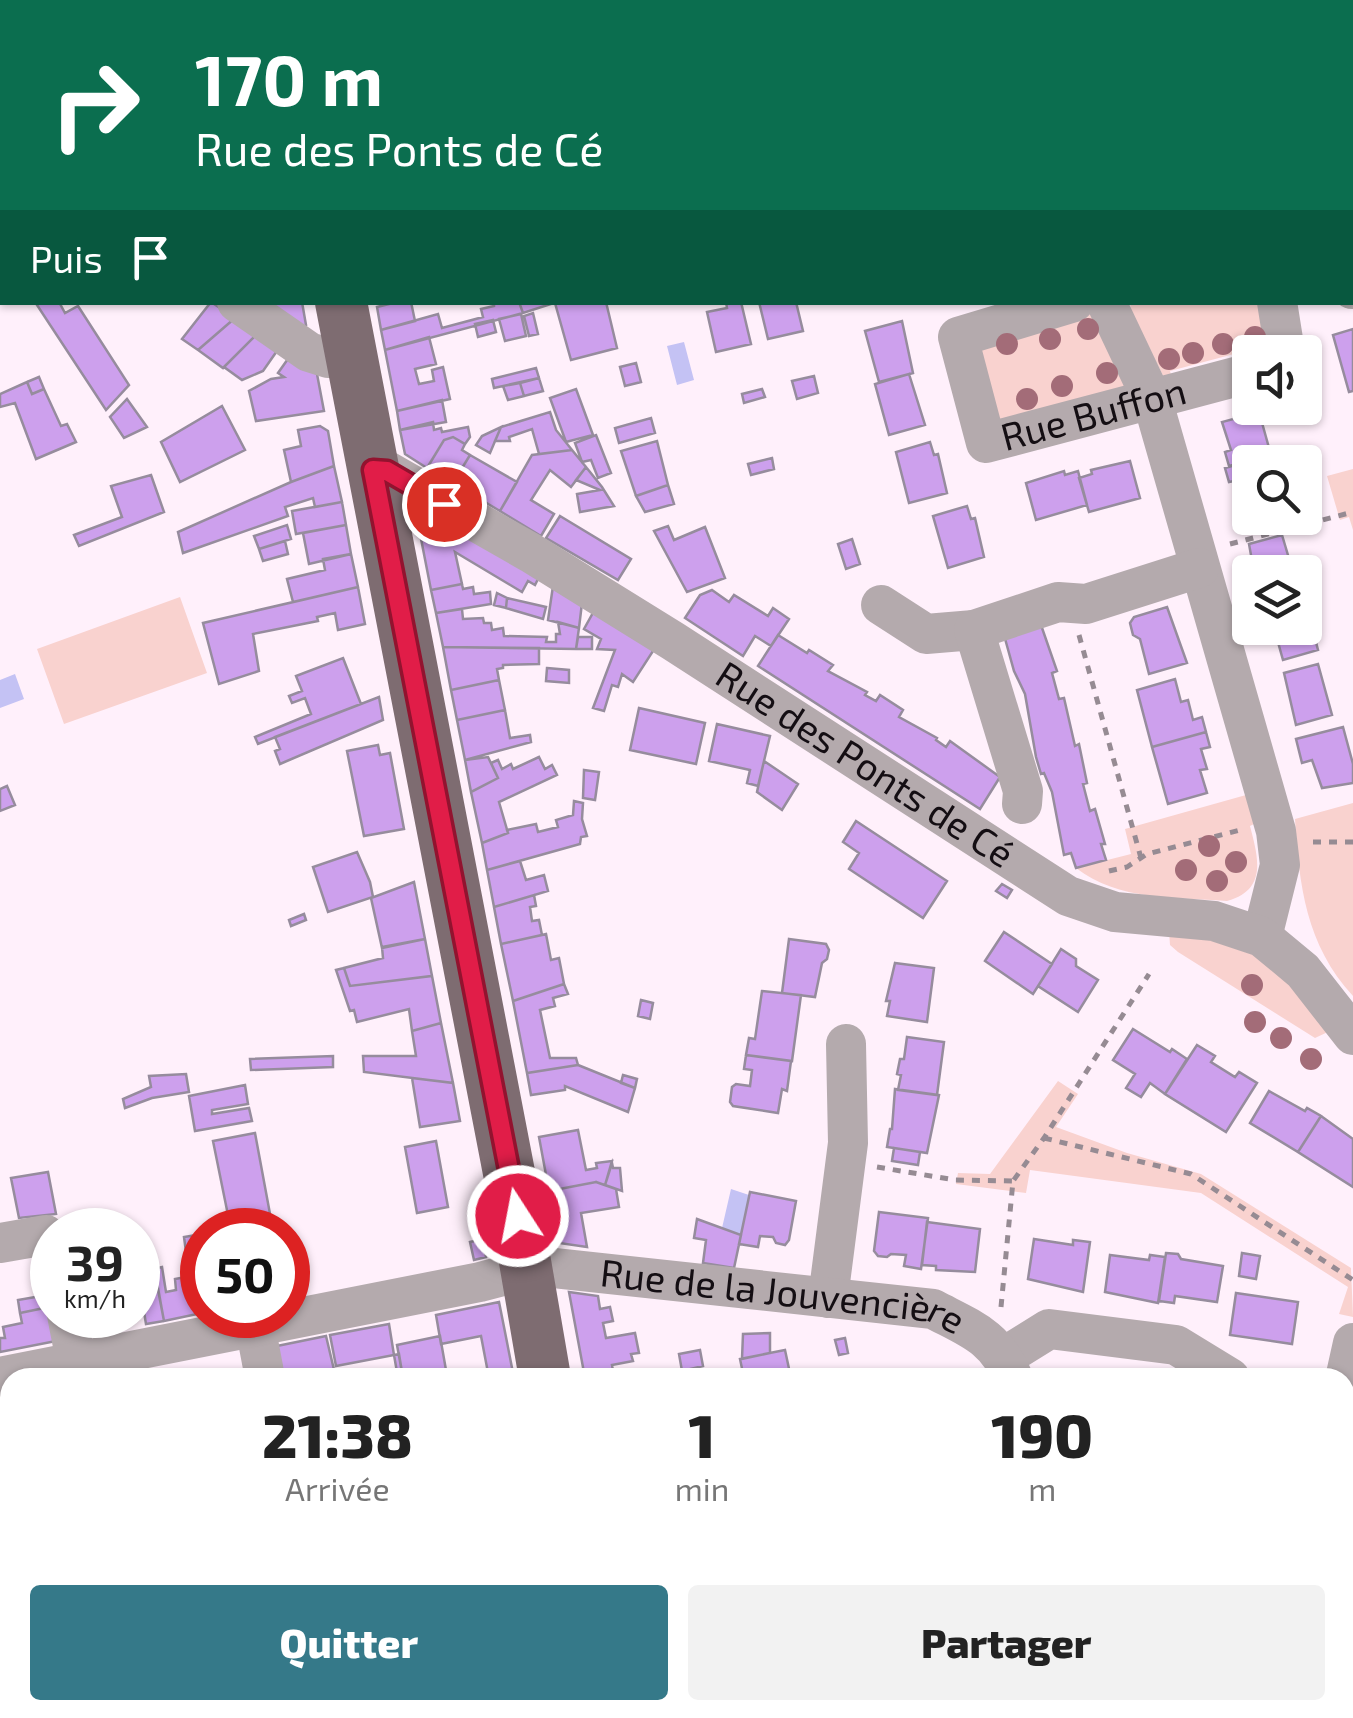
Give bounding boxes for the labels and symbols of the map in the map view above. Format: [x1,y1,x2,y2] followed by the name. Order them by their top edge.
[995,366,1191,459] street label: Rue Buffon
[402,462,487,547] pin
[708,650,1023,876] street label: Rue des Ponts de Cé
[466,1164,570,1268] position arrow
[180,1208,310,1338] speed limit sign: 50
[598,1248,973,1342] street label: Rue de la Jouvencière

